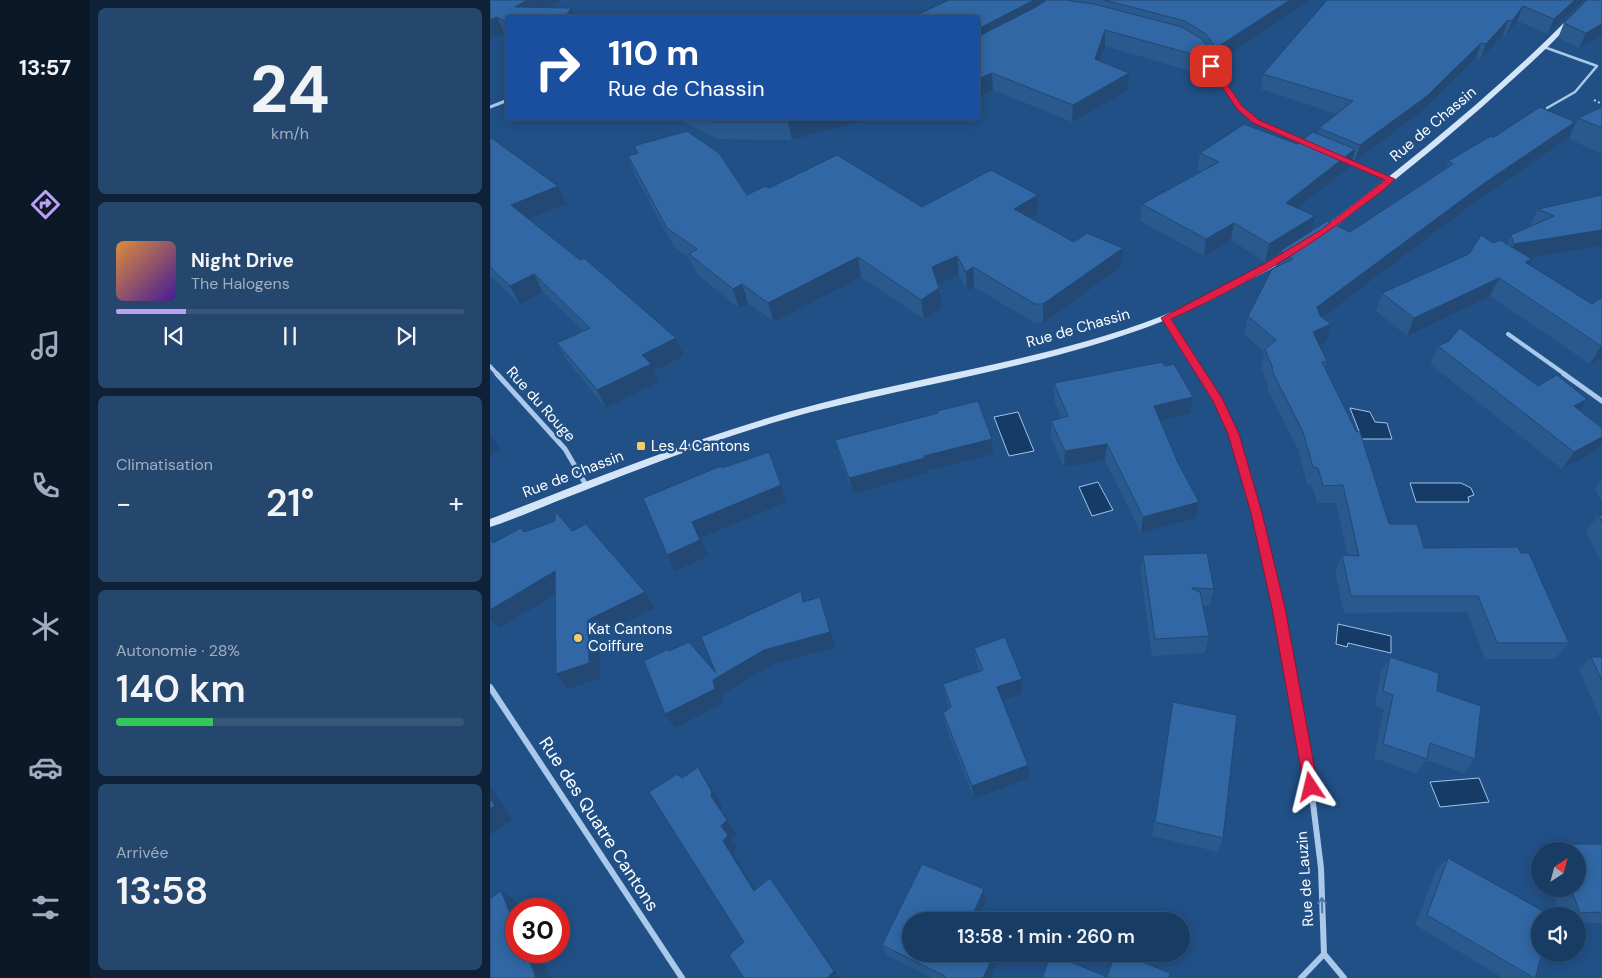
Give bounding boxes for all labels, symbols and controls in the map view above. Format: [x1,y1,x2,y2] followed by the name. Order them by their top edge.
[608,30,699,76] text: 110 m
[525,35,590,100] icon: right
[1190,45,1232,87] pin
[250,48,330,132] text: 24
[1197,52,1225,80] icon: arrive
[19,53,71,82] text: 13:57
[608,74,765,103] text: Rue de Chassin
[1386,82,1480,166] street label: Rue de Chassin
[271,123,309,144] text: km/h
[28,187,63,222] icon: directions
[191,248,294,273] text: Night Drive
[191,273,290,294] text: The Halogens
[1024,304,1132,352] street label: Rue de Chassin
[160,322,188,350] icon: previous
[276,322,304,350] icon: pause
[392,322,420,350] icon: next
[28,328,63,363] icon: music
[502,362,580,446] street label: Rue du Rouge
[651,436,750,456] place label: Les 4 Cantons
[635,440,647,452] marker: Les 4 Cantons
[520,446,626,502] street label: Rue de Chassin
[116,454,213,475] text: Climatisation
[28,468,63,503] icon: phone
[266,478,314,528] text: 21°
[116,485,131,522] text: −
[449,485,464,522] text: +
[28,609,63,644] icon: climate
[588,619,672,656] place label: Kat Cantons Coiffure
[572,632,584,644] marker: Kat Cantons Coiffure
[116,640,240,661] text: Autonomie · 28%
[116,664,246,714] text: 140 km
[534,732,664,916] street label: Rue des Quatre Cantons
[28,750,63,785] icon: car
[1284,760,1336,812] position arrow
[1292,831,1318,927] street label: Rue de Lauzin
[116,842,169,863] text: Arrivée
[1531,842,1586,898] north arrow
[1531,842,1586,962] map controls
[116,866,208,916] text: 13:58
[28,890,63,925] icon: filters
[1317,897,1327,914] one-way arrow
[505,898,570,963] speed limit sign: 30
[1531,907,1586,962] button: sound
[957,924,1135,949] text: 13:58 · 1 min · 260 m

